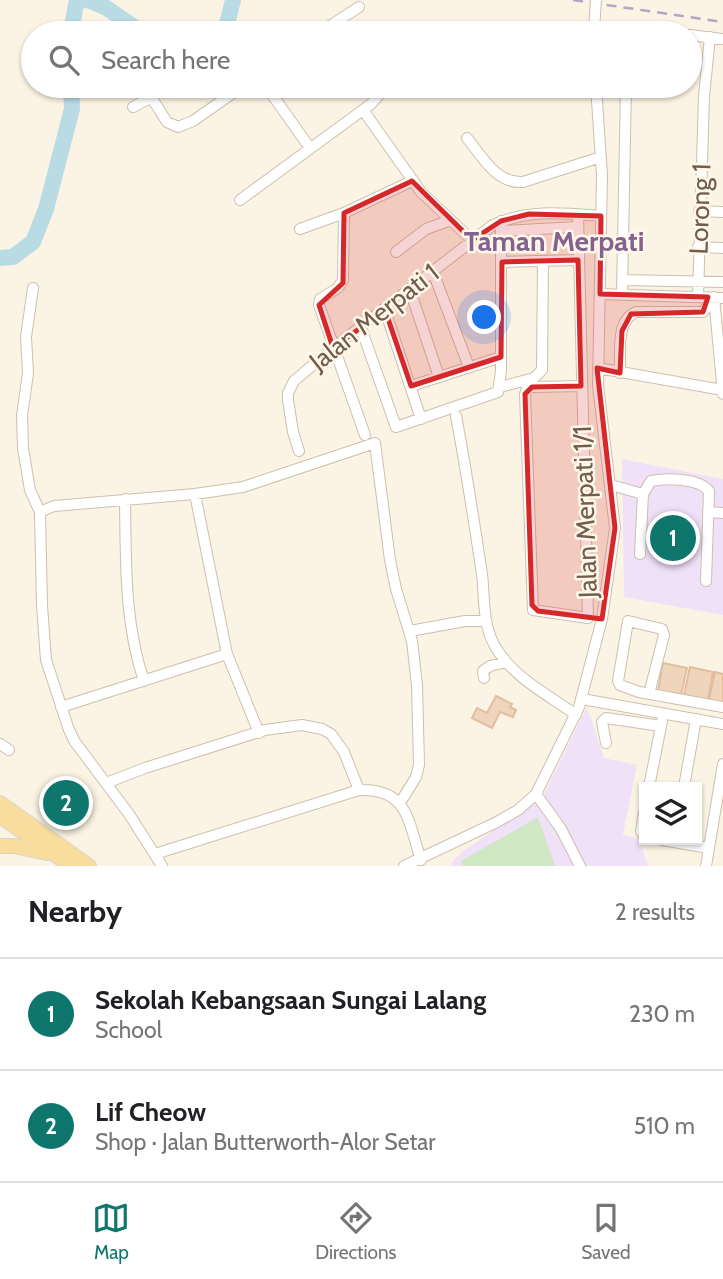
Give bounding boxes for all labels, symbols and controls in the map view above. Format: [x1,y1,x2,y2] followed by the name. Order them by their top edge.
[21,21,702,98] search box
[45,41,83,79] icon: search
[101,44,230,76] text: Search here
[682,163,718,255] street label: Lorong 1
[464,224,644,258] district label: Taman Merpati
[302,257,445,378] street label: Jalan Merpati 1
[467,300,501,334] your location
[566,425,604,600] street label: Jalan Merpati 1/1
[650,512,696,564] pin: 1
[43,777,89,829] pin: 2
[639,782,702,845] map controls
[639,782,702,845] button: layers
[28,893,122,930] text: Nearby
[615,898,695,926] text: 2 results
[95,984,486,1016] text: Sekolah Kebangsaan Sungai Lalang
[47,1000,55,1028] text: 1
[629,1000,695,1028] text: 230 m
[95,1016,162,1044] text: School
[95,1096,206,1128] text: Lif Cheow
[45,1112,57,1140] text: 2
[634,1112,695,1140] text: 510 m
[95,1128,435,1156] text: Shop · Jalan Butterworth-Alor Setar
[92,1199,130,1264] tab: Map
[315,1199,396,1264] tab: Directions
[581,1199,631,1264] tab: Saved

